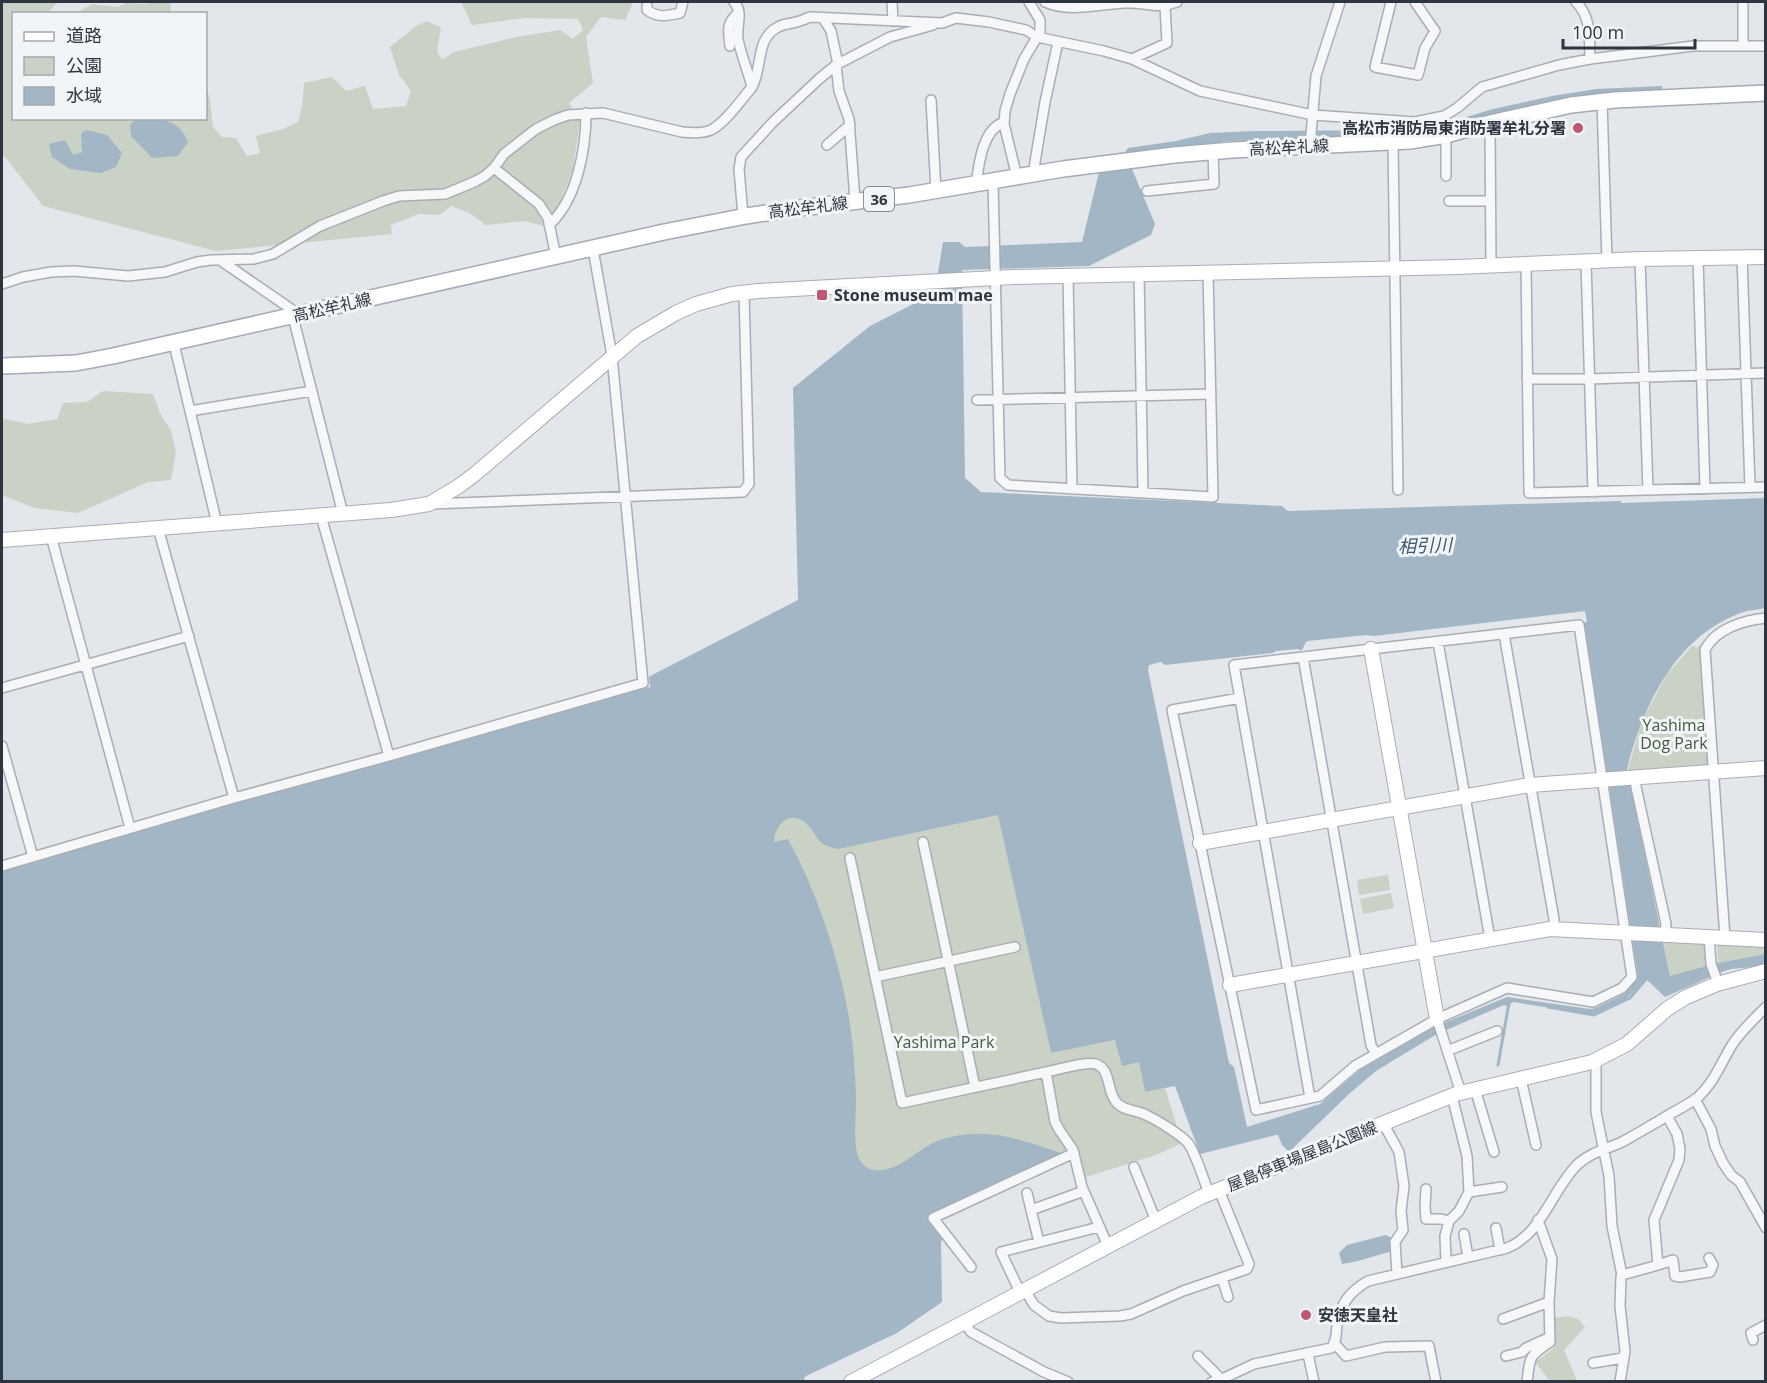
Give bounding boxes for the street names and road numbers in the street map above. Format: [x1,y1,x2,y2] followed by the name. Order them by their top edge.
[1248,134,1330,160] street label: 高松牟礼線
[864,187,894,211] road number: 36
[767,191,849,223] street label: 高松牟礼線
[291,287,373,327] street label: 高松牟礼線
[1224,1116,1380,1196] street label: 屋島停車場屋島公園線

